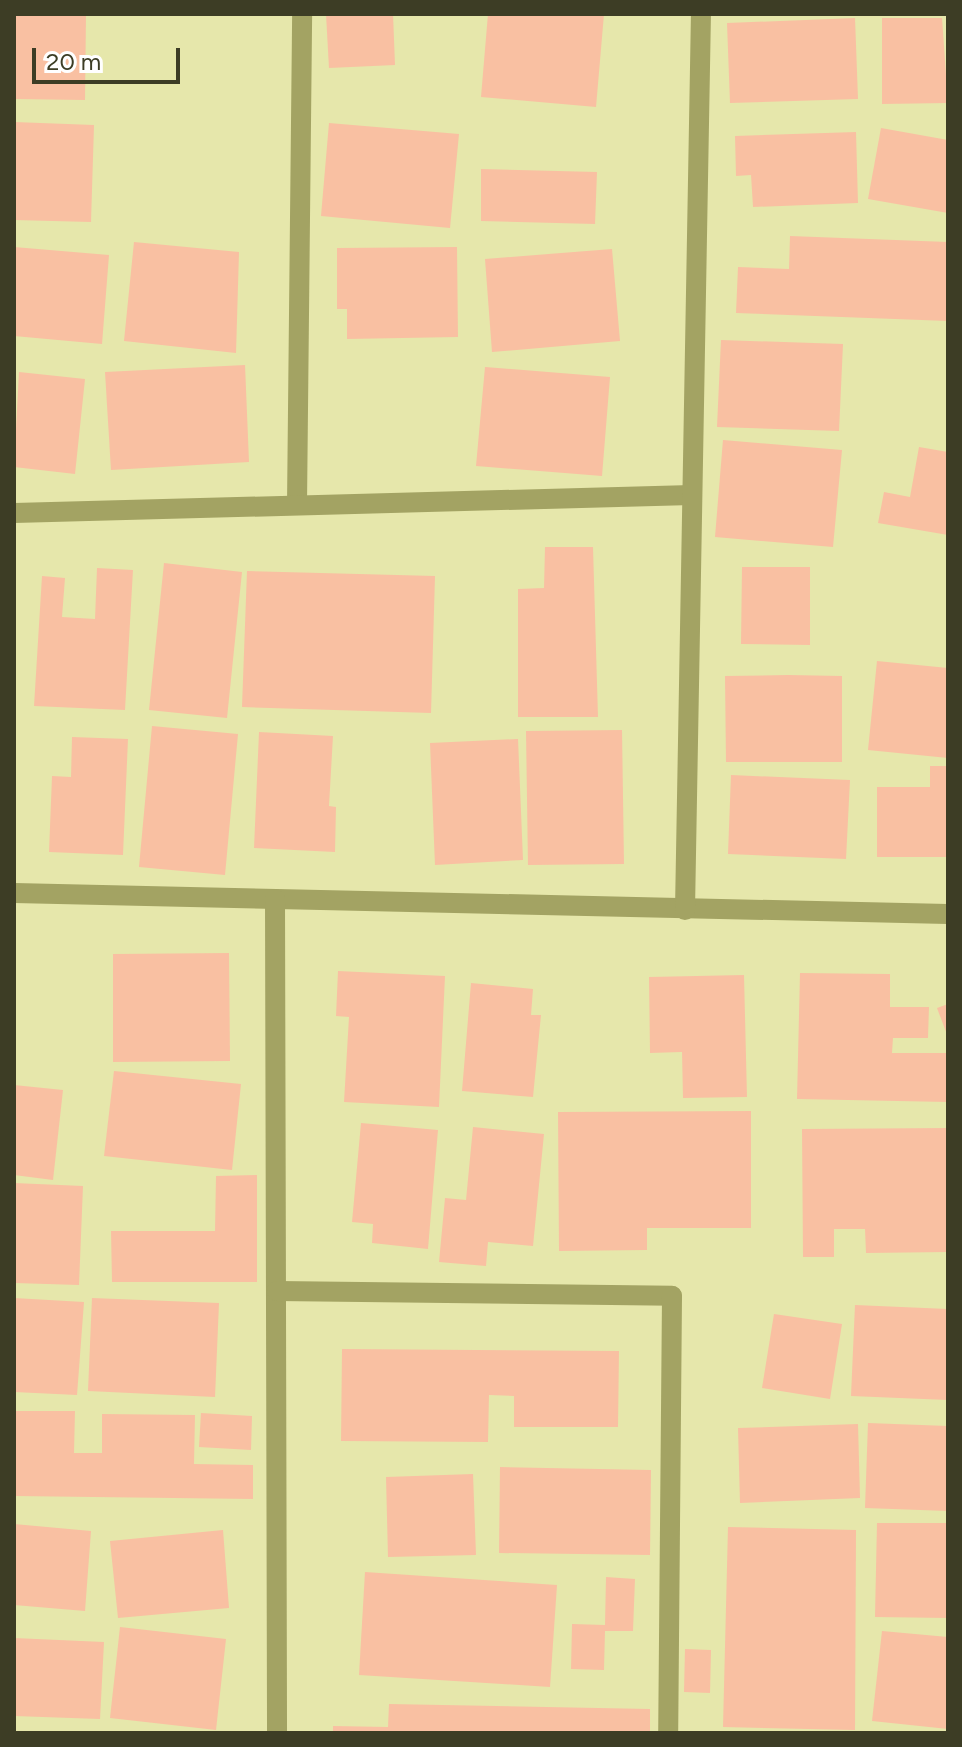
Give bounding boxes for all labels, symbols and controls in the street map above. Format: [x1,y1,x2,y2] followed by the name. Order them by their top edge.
[36,32,184,82] scale bar
[46,47,101,76] text: 20 m

